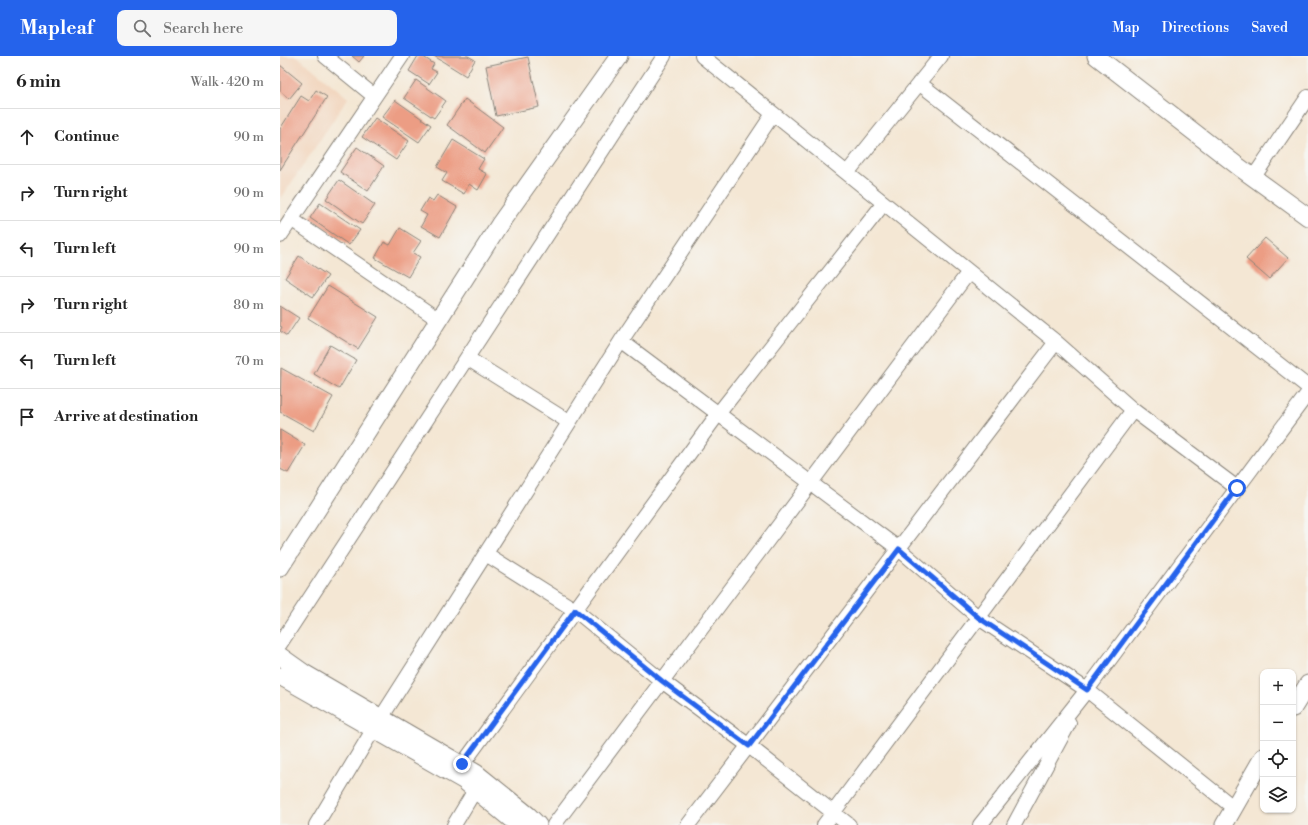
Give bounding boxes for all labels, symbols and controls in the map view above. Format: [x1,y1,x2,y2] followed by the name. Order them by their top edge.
[117,10,397,46] search box
[20,16,93,40] text: Mapleaf
[131,17,153,39] icon: search
[163,19,243,38] text: Search here
[1112,19,1140,37] text: Map
[1162,19,1229,37] text: Directions
[1251,19,1288,37] text: Saved
[16,71,61,93] text: 6 min
[190,74,264,90] text: Walk · 420 m
[16,126,38,148] icon: ahead
[54,127,119,146] text: Continue
[233,129,264,145] text: 90 m
[16,182,38,204] icon: right
[54,183,128,202] text: Turn right
[233,185,264,201] text: 90 m
[16,238,38,260] icon: left
[54,239,116,258] text: Turn left
[233,241,264,257] text: 90 m
[16,294,38,316] icon: right
[54,295,128,314] text: Turn right
[233,297,264,313] text: 80 m
[16,350,38,372] icon: left
[54,351,116,370] text: Turn left
[235,353,264,369] text: 70 m
[16,406,38,428] icon: arrive
[54,407,198,426] text: Arrive at destination
[1228,479,1246,497] route start
[1260,669,1296,813] map controls
[1260,669,1296,705] button: +
[1260,705,1296,741] button: −
[1260,741,1296,777] button: locate
[453,755,471,773] route end
[1260,777,1296,813] button: layers

